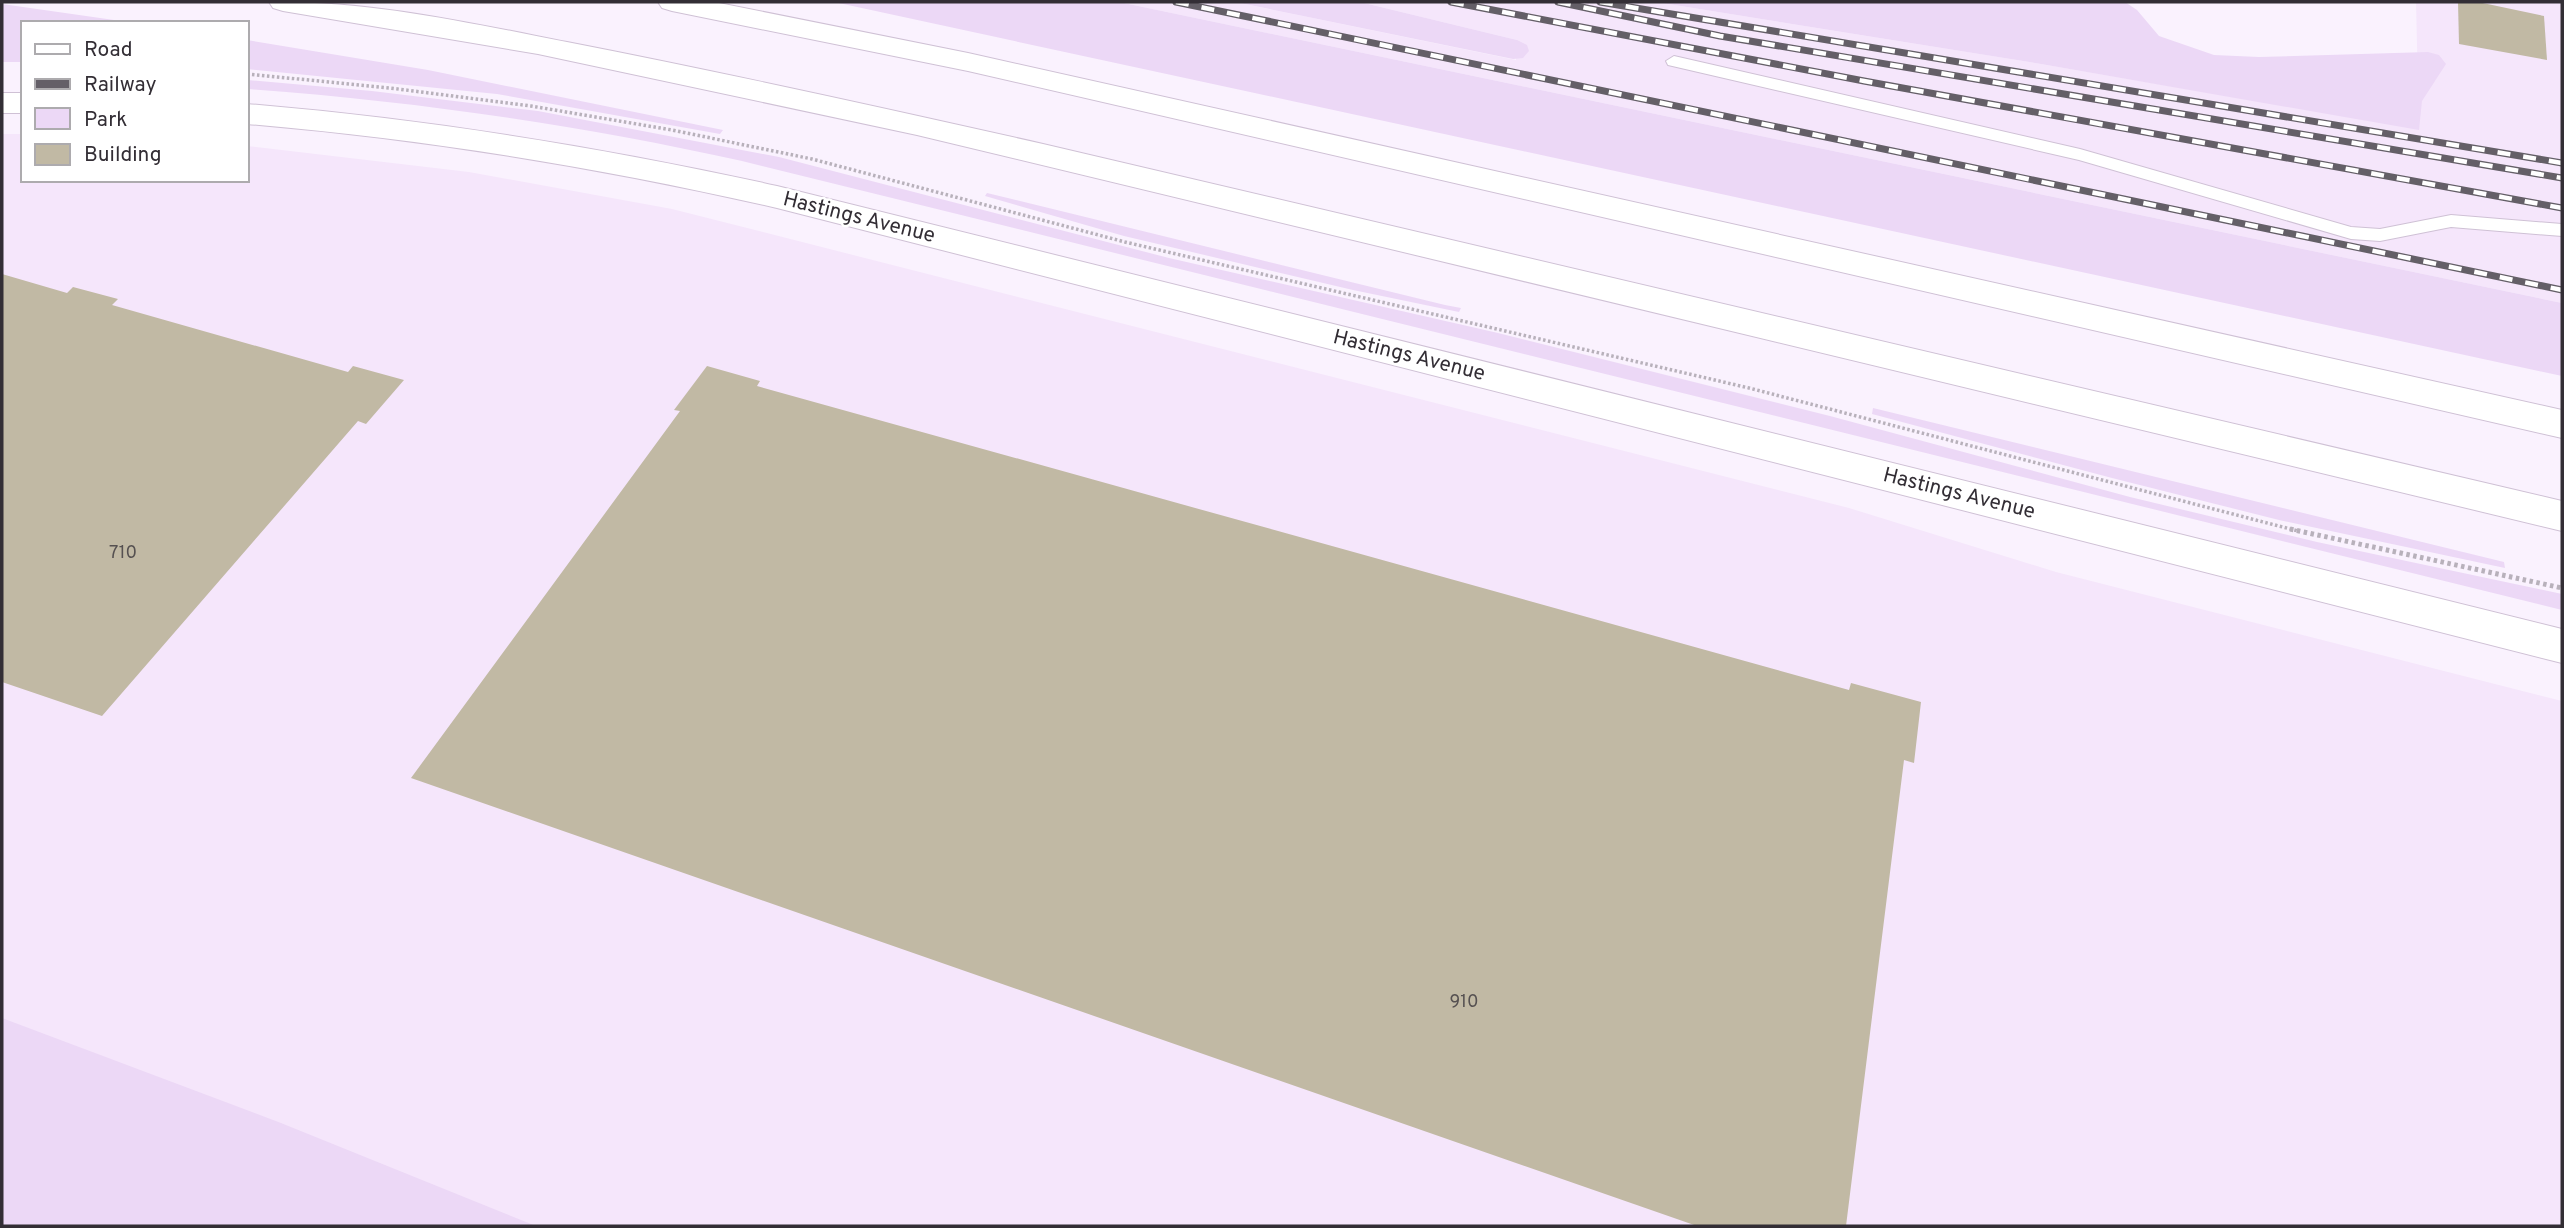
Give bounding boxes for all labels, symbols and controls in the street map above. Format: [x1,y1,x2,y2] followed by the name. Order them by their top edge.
[21,21,248,182] legend
[84,37,133,64] text: Road
[84,72,157,99] text: Railway
[84,107,127,134] text: Park
[84,142,162,169] text: Building
[780,186,938,250] street label: Hastings Avenue
[1330,324,1488,388] street label: Hastings Avenue
[1880,462,2038,526] street label: Hastings Avenue
[109,542,137,565] house number: 710
[1449,991,1479,1014] house number: 910

